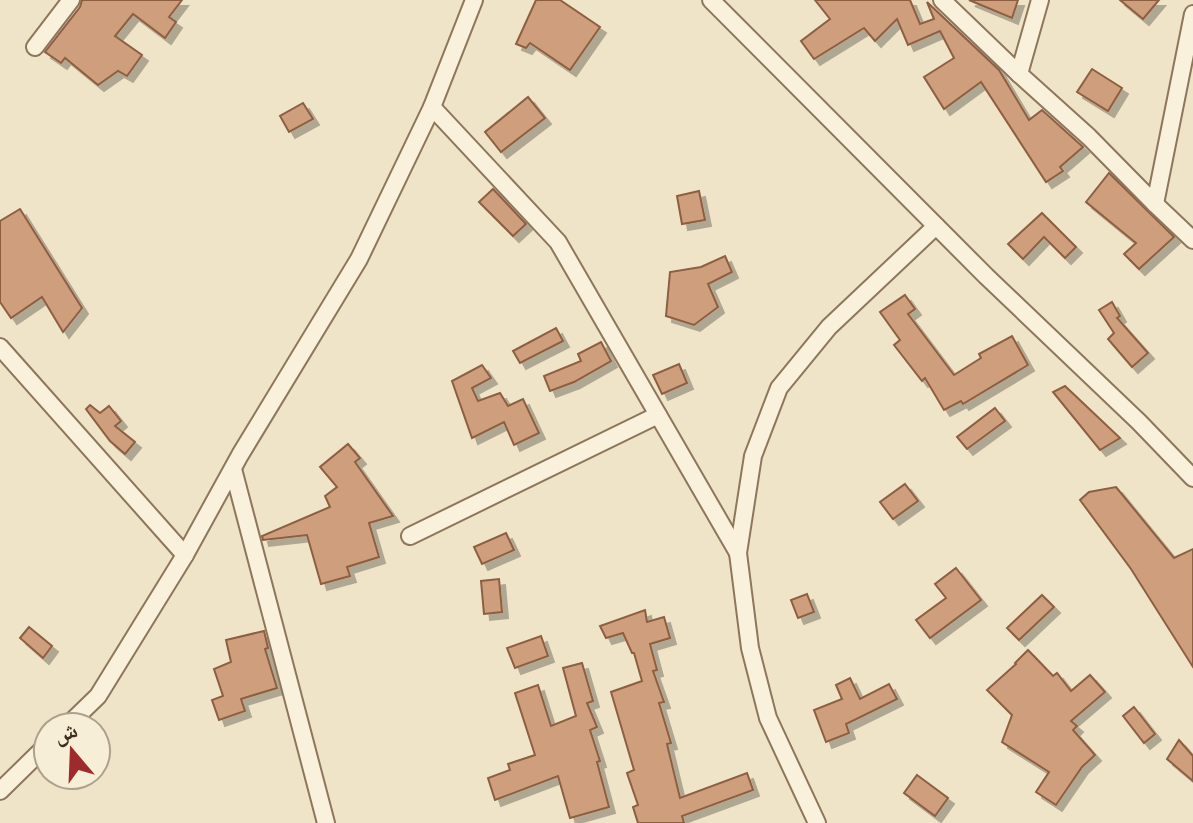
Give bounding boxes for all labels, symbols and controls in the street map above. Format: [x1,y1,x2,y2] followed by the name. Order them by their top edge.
[32,711,112,791] north arrow
[50,715,81,749] text: ش

